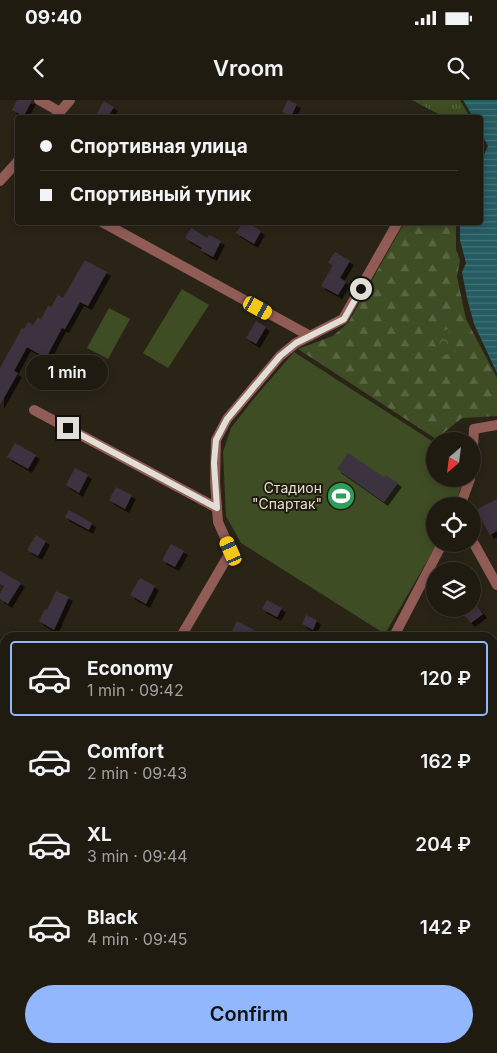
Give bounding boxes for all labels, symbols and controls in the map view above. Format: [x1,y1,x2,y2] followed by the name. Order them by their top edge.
[25,6,82,29] text: 09:40
[25,54,53,82] icon: back
[444,54,472,82] icon: search
[213,55,284,81] text: Vroom
[70,135,248,158] text: Спортивная улица
[70,183,251,206] text: Спортивный тупик
[350,278,372,300] route start
[241,294,274,322] car
[27,355,109,390] callout: 1 min
[47,362,87,382] text: 1 min
[57,417,79,439] route end
[426,432,481,488] north arrow
[426,432,481,617] map controls
[252,479,322,512] place label: Стадион "Спартак"
[326,481,356,511] sports icon: Стадион "Спартак"
[426,497,481,552] button: locate
[218,534,243,568] car
[426,562,481,617] button: layers
[27,656,72,701] icon: car
[87,657,173,680] text: Economy
[420,667,471,690] text: 120 ₽
[87,680,184,700] text: 1 min · 09:42
[27,739,72,784] icon: car
[87,740,164,763] text: Comfort
[420,750,471,773] text: 162 ₽
[87,763,187,783] text: 2 min · 09:43
[27,822,72,867] icon: car
[87,823,112,846] text: XL
[415,833,471,856] text: 204 ₽
[87,846,188,866] text: 3 min · 09:44
[27,905,72,950] icon: car
[87,906,138,929] text: Black
[420,916,471,939] text: 142 ₽
[87,929,187,949] text: 4 min · 09:45
[25,985,473,1043] button: Confirm

